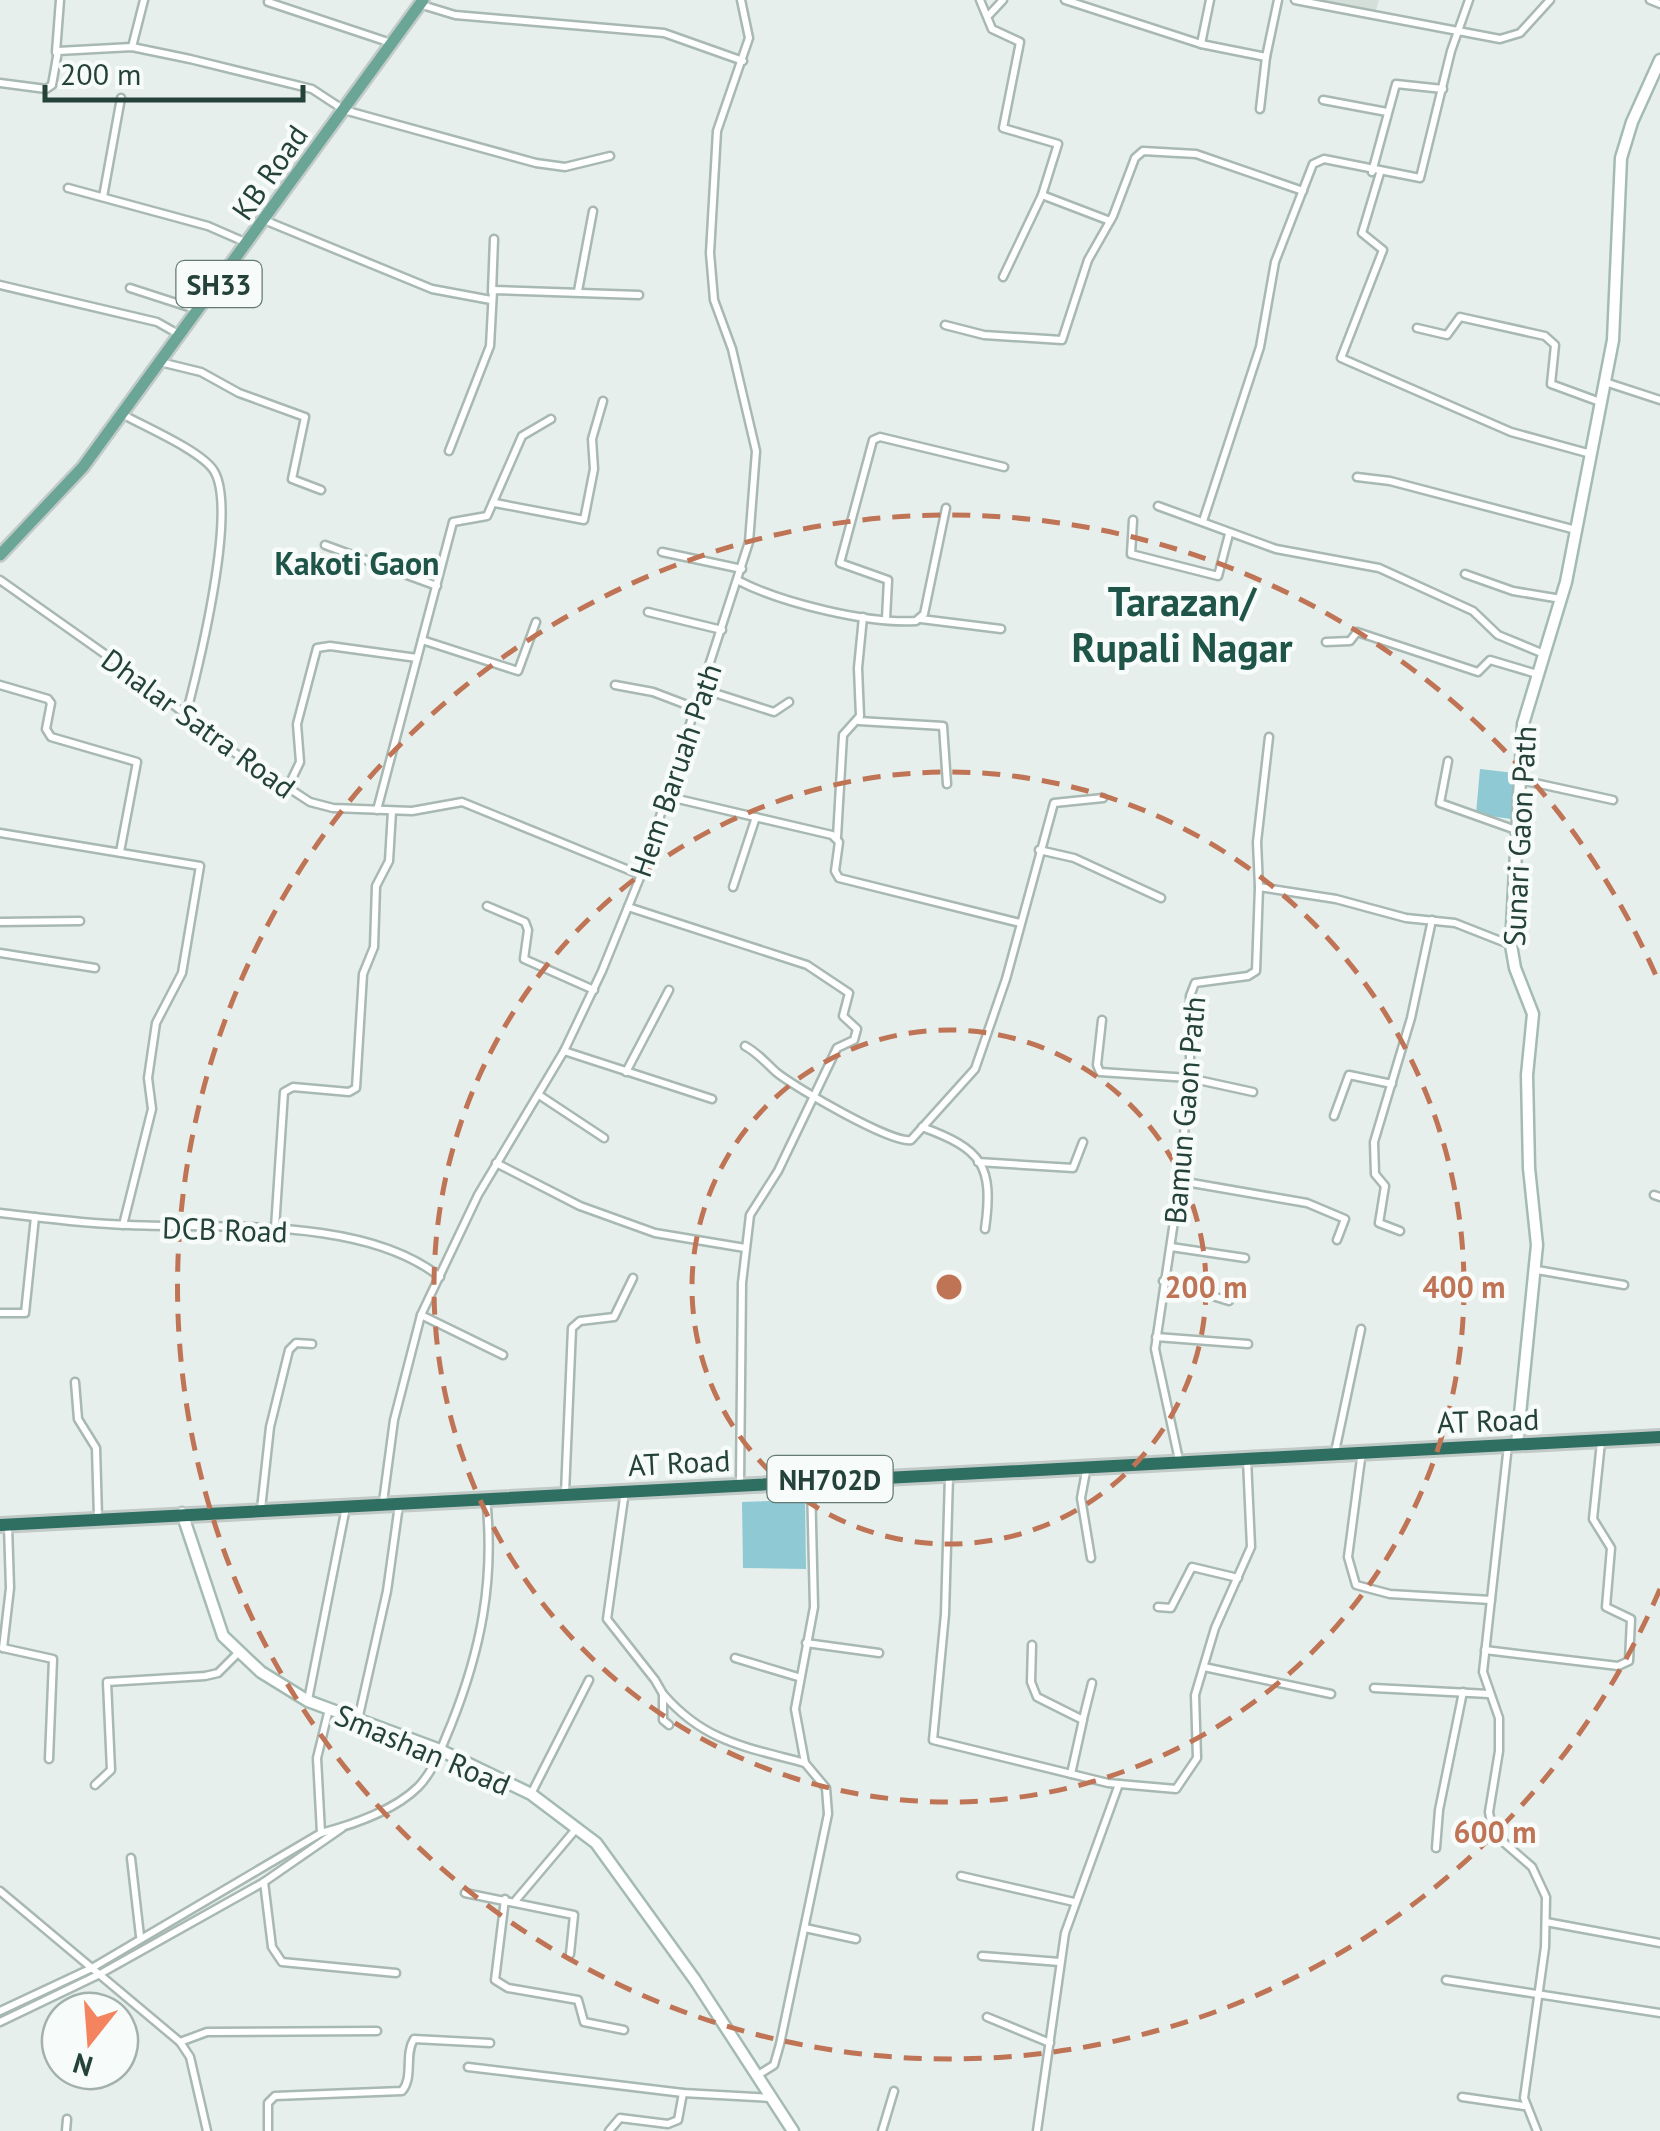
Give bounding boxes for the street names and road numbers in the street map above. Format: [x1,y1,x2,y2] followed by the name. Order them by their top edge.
[222,117,316,227] street label: KB Road
[176,261,262,307] road number: SH33
[94,640,304,806] street label: Dhalar Satra Road
[620,658,730,882] street label: Hem Baruah Path
[1494,725,1544,947] street label: Sunari Gaon Path
[1155,995,1213,1225] street label: Bamun Gaon Path
[161,1207,289,1251] street label: DCB Road
[1436,1399,1540,1441] street label: AT Road
[627,1440,731,1484] street label: AT Road
[768,1456,892,1502] road number: NH702D
[329,1695,517,1803] street label: Smashan Road

